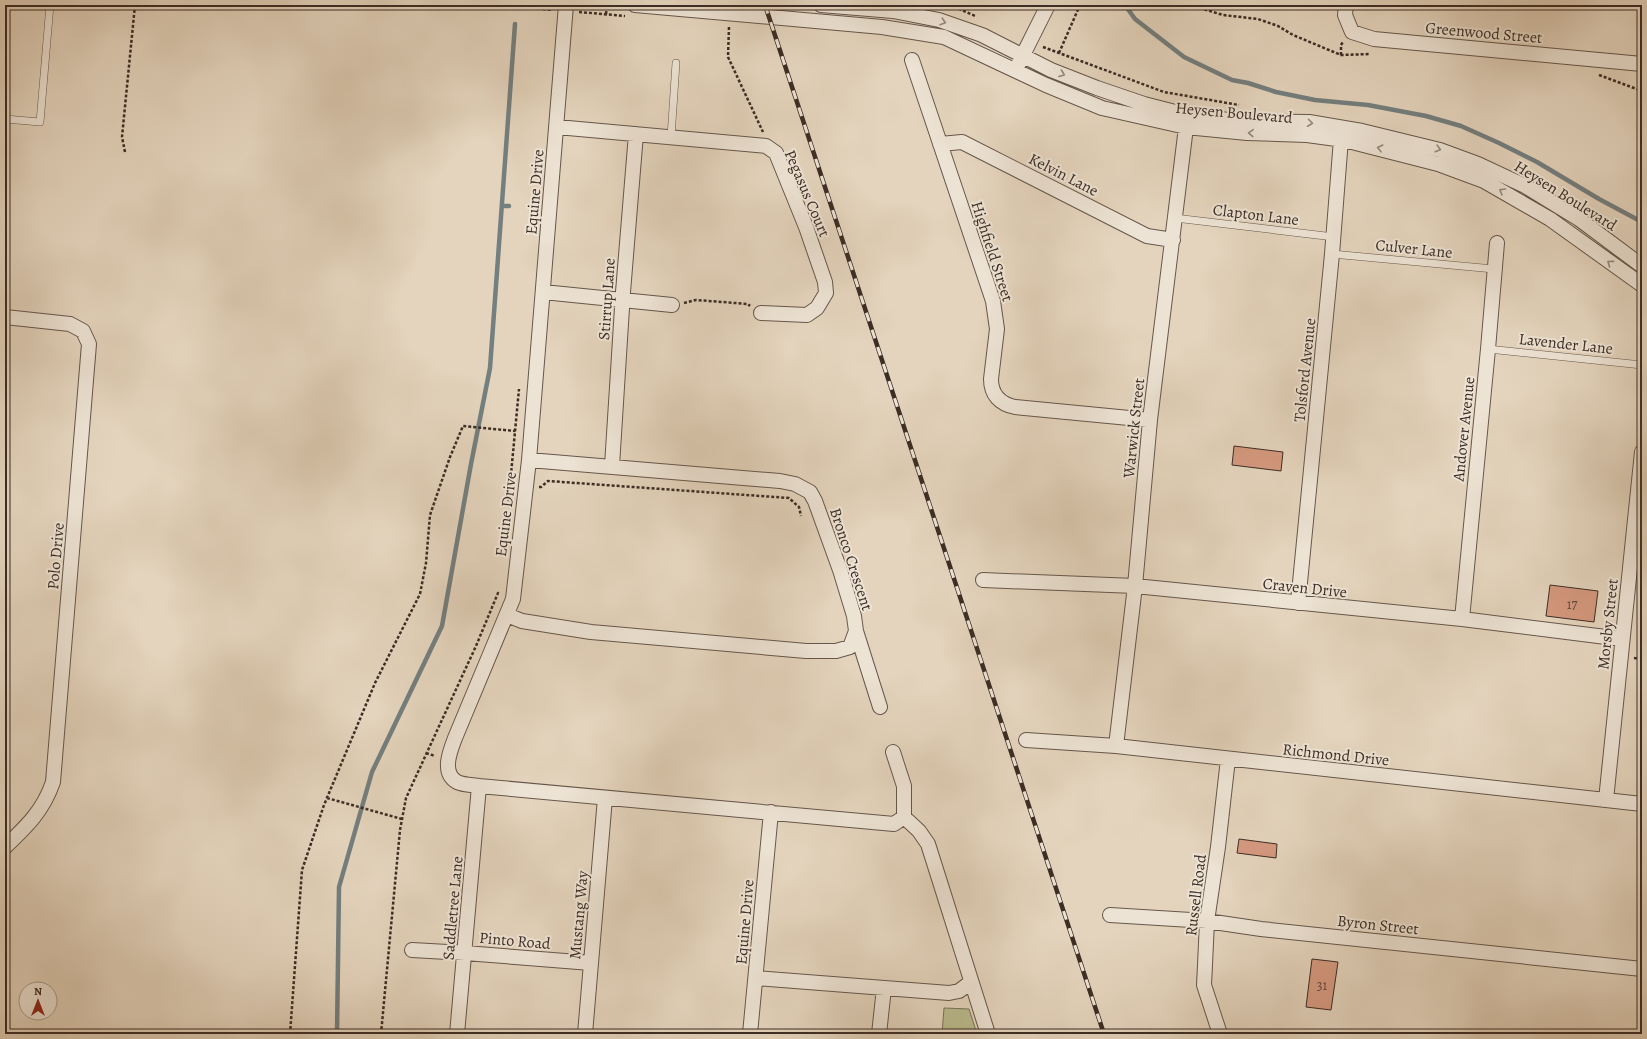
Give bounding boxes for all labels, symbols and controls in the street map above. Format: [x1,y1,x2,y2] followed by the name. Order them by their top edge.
[939,17,946,25] one-way arrow
[1425,17,1543,49] street label: Greenwood Street
[1058,70,1065,78] one-way arrow
[1174,97,1294,129] street label: Heysen Boulevard
[1307,118,1314,127] one-way arrow
[1248,129,1254,138] one-way arrow
[1377,145,1383,153] one-way arrow
[1434,145,1441,153] one-way arrow
[779,146,835,240] street label: Pegasus Court
[1025,148,1102,202] street label: Kelvin Lane
[520,149,550,236] street label: Equine Drive
[1510,155,1621,237] street label: Heysen Boulevard
[1499,189,1506,196] one-way arrow
[965,198,1019,304] street label: Highfield Street
[1212,199,1300,231] street label: Clapton Lane
[1374,234,1454,264] street label: Culver Lane
[593,257,621,341] street label: Stirrup Lane
[1608,261,1615,268] one-way arrow
[1289,317,1321,423] street label: Tolsford Avenue
[1518,328,1614,360] street label: Lavender Lane
[1447,376,1480,484] street label: Andover Avenue
[1118,377,1150,480] street label: Warwick Street
[490,470,522,558] street label: Equine Drive
[824,505,878,614] street label: Bronco Crescent
[42,522,70,590] street label: Polo Drive
[1262,573,1348,603] street label: Craven Drive
[1592,578,1624,671] street label: Morsby Street
[1567,595,1577,614] house number: 17
[1281,738,1390,772] street label: Richmond Drive
[1180,853,1212,937] street label: Russell Road
[437,855,468,961] street label: Saddletree Lane
[564,869,594,960] street label: Mustang Way
[730,879,760,966] street label: Equine Drive
[1336,910,1420,940] street label: Byron Street
[478,927,552,955] street label: Pinto Road
[1317,976,1328,995] house number: 31
[18,981,58,1021] north arrow
[34,984,42,999] text: N

